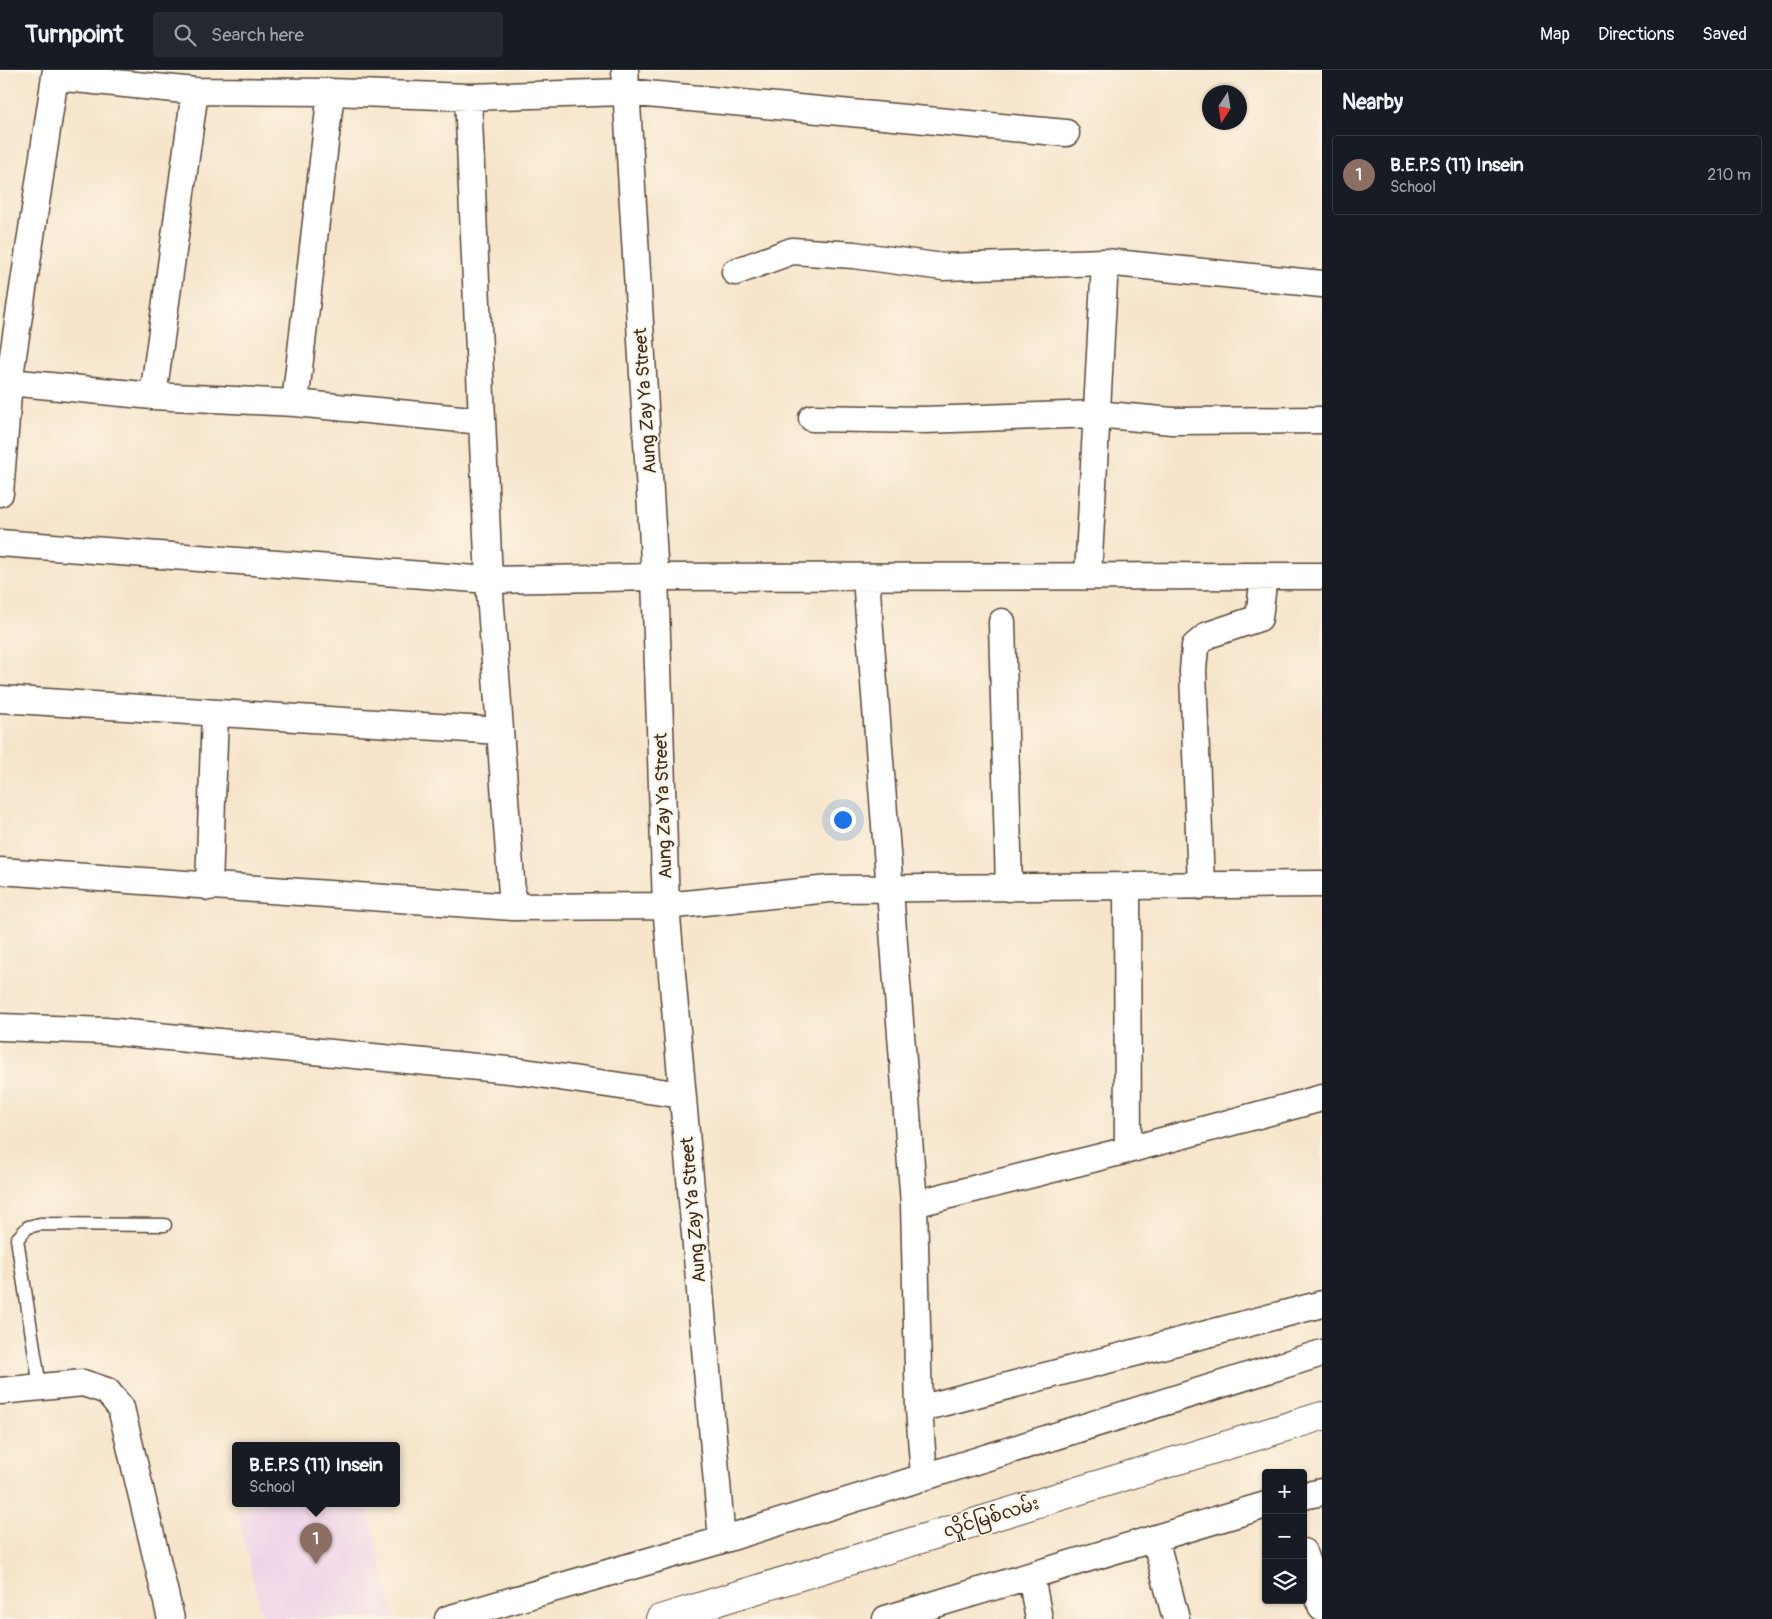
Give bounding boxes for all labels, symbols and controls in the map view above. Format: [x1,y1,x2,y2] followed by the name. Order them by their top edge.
[153,12,503,57] search box
[25,20,123,49] text: Turnpoint
[171,21,199,49] icon: search
[211,23,304,47] text: Search here
[1540,23,1570,46] text: Map
[1598,23,1674,46] text: Directions
[1702,23,1747,46] text: Saved
[1202,85,1247,130] north arrow
[1342,89,1403,116] text: Nearby
[1390,153,1524,177] text: B.E.P.S (11) Insein
[1356,165,1362,185] text: 1
[1707,165,1751,185] text: 210 m
[1390,177,1436,197] text: School
[629,326,662,475] street label: Aung Zay Ya Street
[649,732,678,879] street label: Aung Zay Ya Street
[830,807,856,833] your location
[676,1135,711,1284] street label: Aung Zay Ya Street
[232,1442,400,1507] popup
[249,1453,383,1477] text: B.E.P.S (11) Insein
[1262,1469,1307,1604] map controls
[1262,1469,1307,1514] button: +
[249,1477,295,1497] text: School
[940,1489,1043,1546] street label: လှိုင်မြစ်လမ်း
[1262,1514,1307,1559] button: −
[300,1523,332,1564] pin: 1
[1262,1559,1307,1604] button: layers

